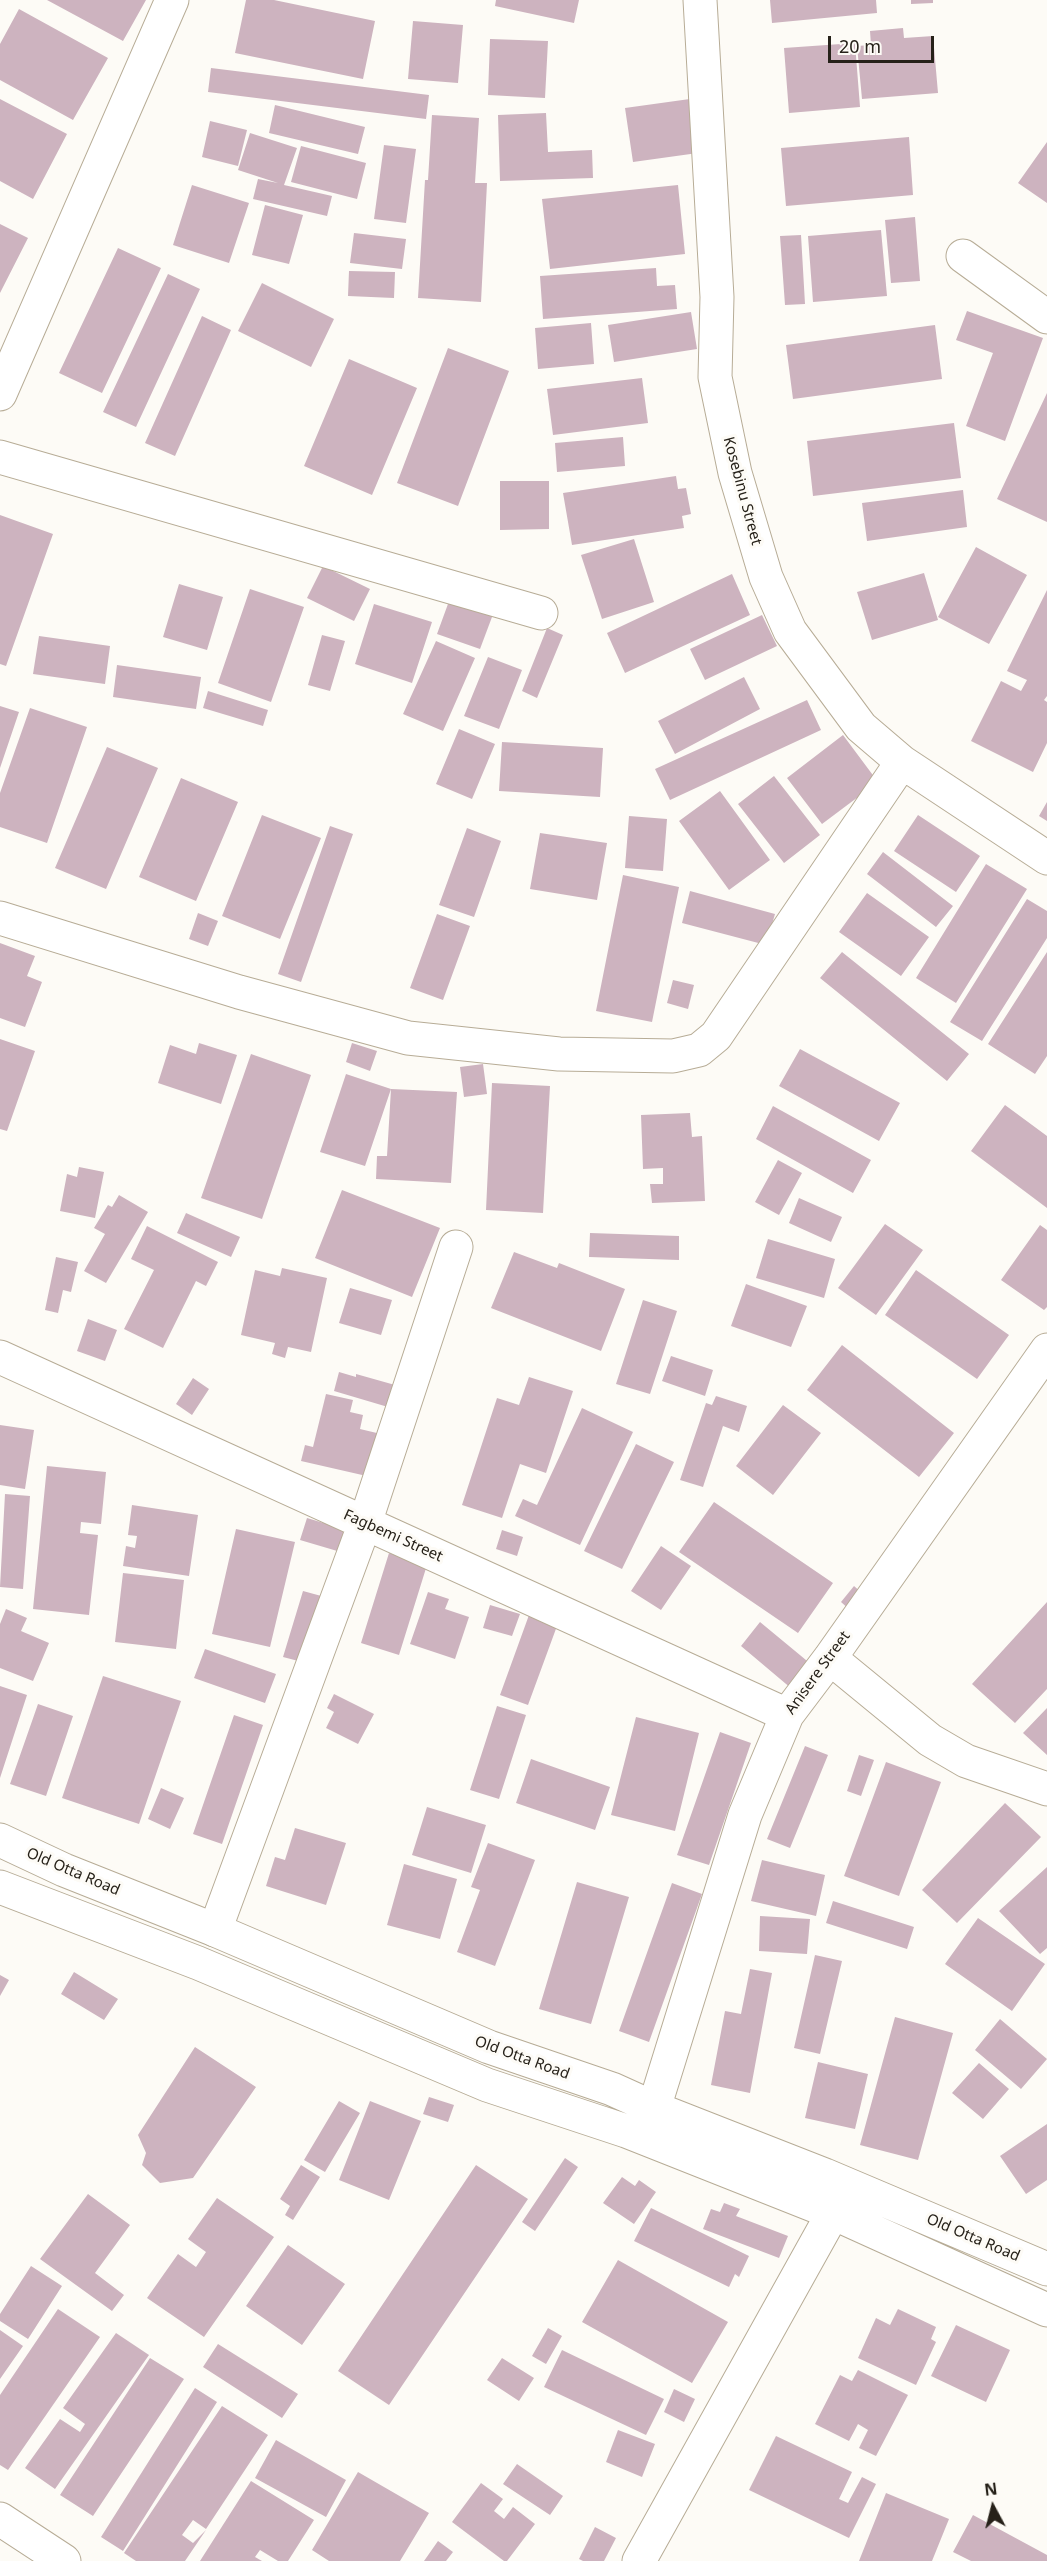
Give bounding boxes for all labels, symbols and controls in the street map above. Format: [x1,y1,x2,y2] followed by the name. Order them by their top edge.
[831,24,938,62] scale bar
[839,34,881,58] text: 20 m
[719,435,765,547] street label: Kosebinu Street
[341,1506,445,1566] street label: Fagbemi Street
[782,1628,854,1718] street label: Anisere Street
[24,1844,122,1900] street label: Old Otta Road
[472,2033,572,2083] street label: Old Otta Road
[924,2210,1022,2266] street label: Old Otta Road
[963,2477,1023,2537] north arrow
[983,2477,999,2501] text: N

